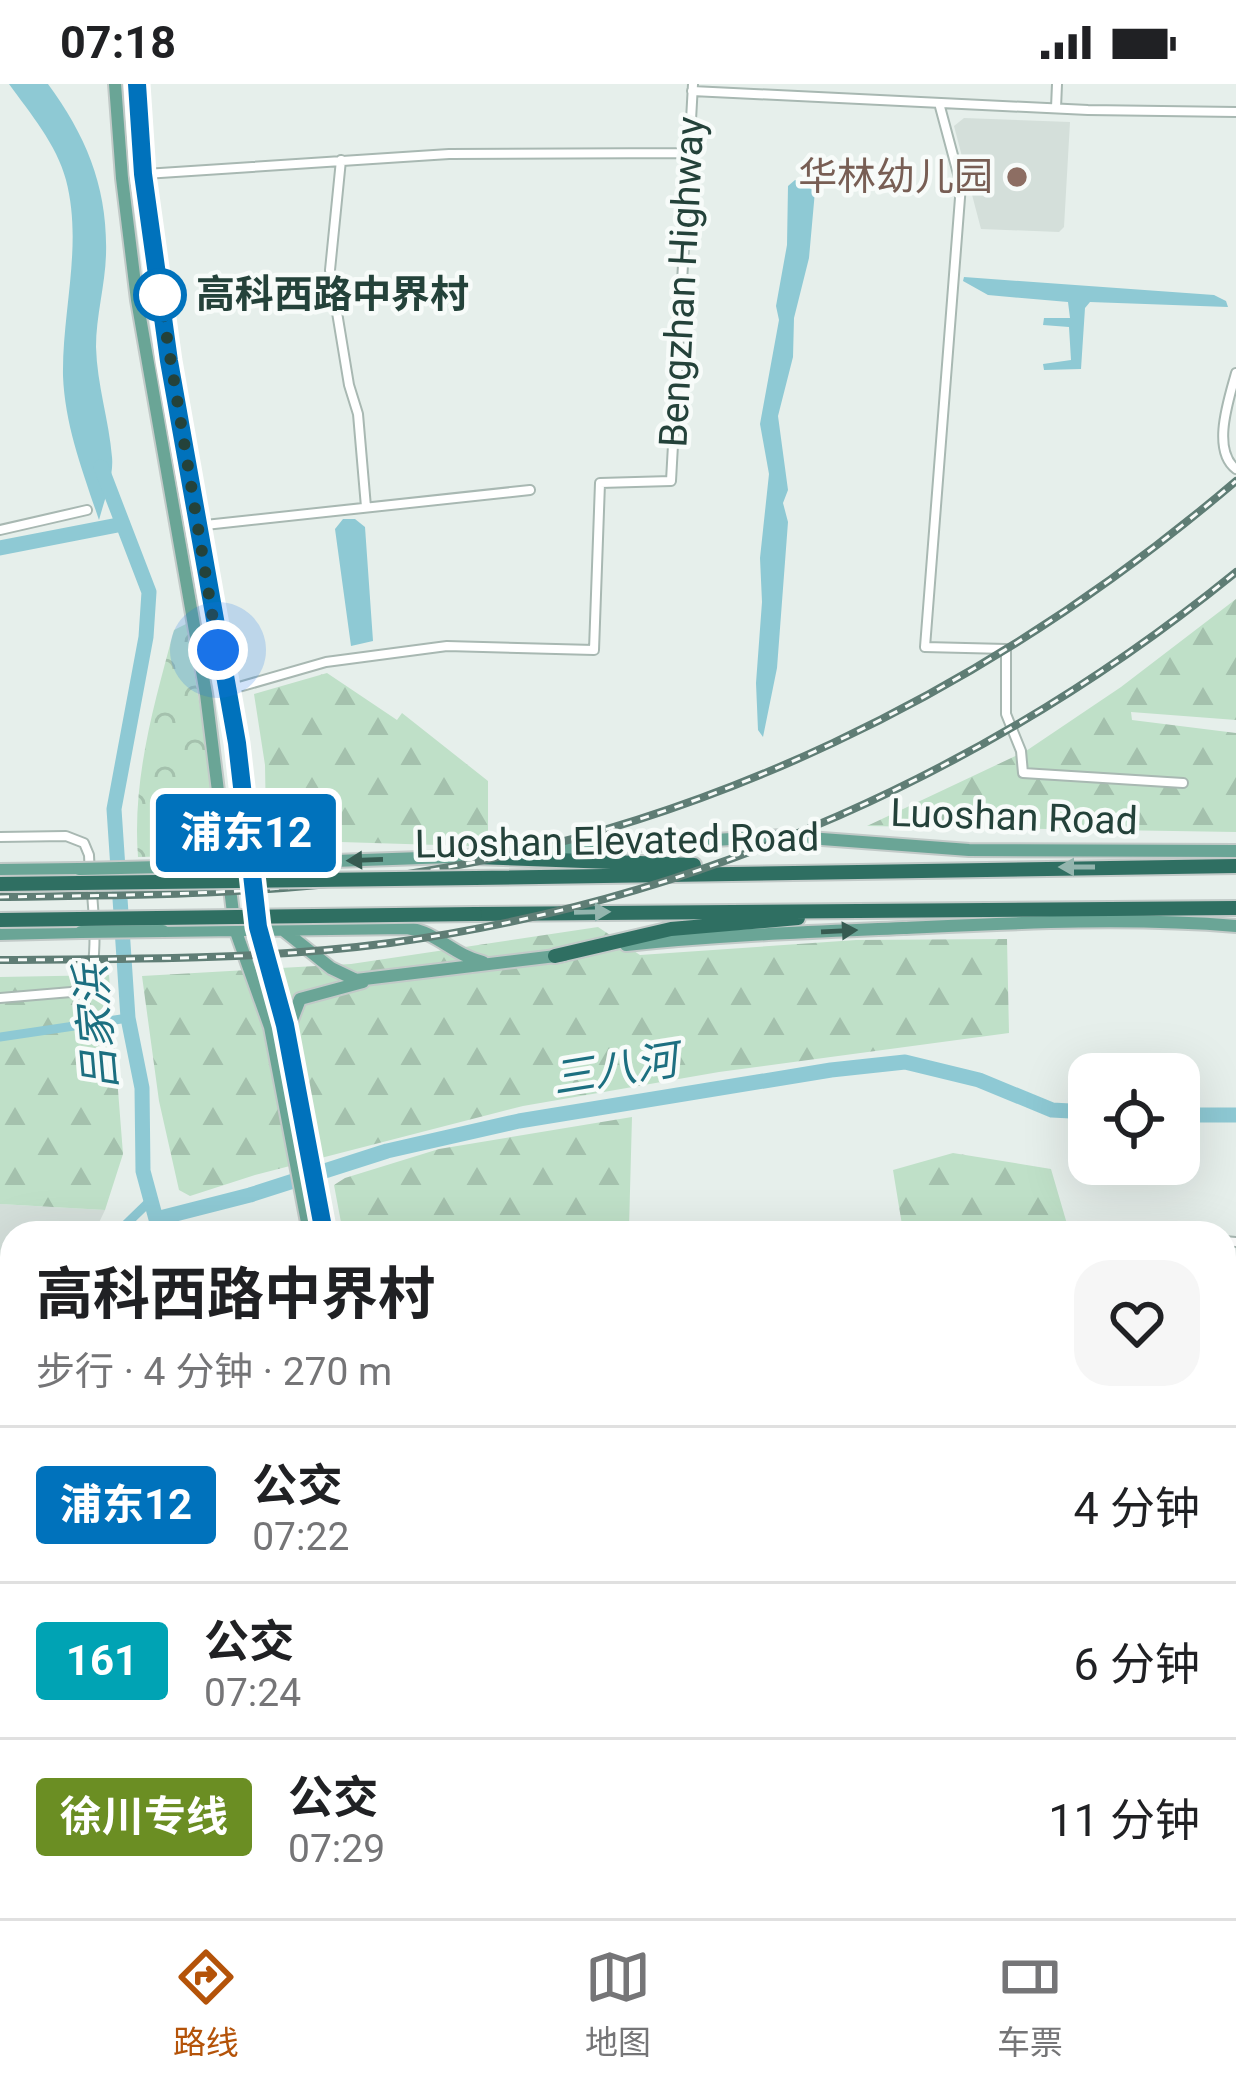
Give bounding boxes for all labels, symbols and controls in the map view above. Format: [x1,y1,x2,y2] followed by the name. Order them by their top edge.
[60,16,176,69] text: 07:18
[650,115,714,449] street label: Bengzhan Highway
[798,154,993,200] place label: 华林幼儿园
[1004,164,1030,190] marker: 华林幼儿园
[135,270,185,320] marker: 高科西路中界村
[196,272,469,318] place label: 高科西路中界村
[188,620,248,680] your location
[890,790,1138,844] street label: Luoshan Road
[162,794,330,872] line badge: 浦东12
[180,808,312,857] text: 浦东12
[414,814,820,868] street label: Luoshan Elevated Road
[345,850,383,869] one-way arrow
[1057,858,1095,877] one-way arrow
[574,902,612,922] one-way arrow
[821,921,859,940] one-way arrow
[66,959,126,1093] water label: 吕家浜
[549,1034,688,1103] water label: 三八河
[1068,1053,1200,1185] map controls
[1068,1053,1200,1185] button: locate
[1074,1260,1200,1386] button: heart
[36,1261,435,1328] text: 高科西路中界村
[36,1349,392,1395] text: 步行 · 4 分钟 · 270 m
[252,1459,342,1512] text: 公交
[60,1480,192,1529] text: 浦东12
[1074,1482,1200,1535] text: 4 分钟
[252,1514,349,1560] text: 07:22
[204,1615,294,1668] text: 公交
[66,1636,138,1685] text: 161
[1074,1638,1200,1691] text: 6 分钟
[204,1670,301,1716] text: 07:24
[288,1771,378,1824] text: 公交
[60,1792,228,1841] text: 徐川专线
[1048,1794,1200,1847] text: 11 分钟
[288,1826,385,1872] text: 07:29
[173,1944,239,2064] tab: 路线
[585,1944,651,2064] tab: 地图
[997,1944,1063,2064] tab: 车票

